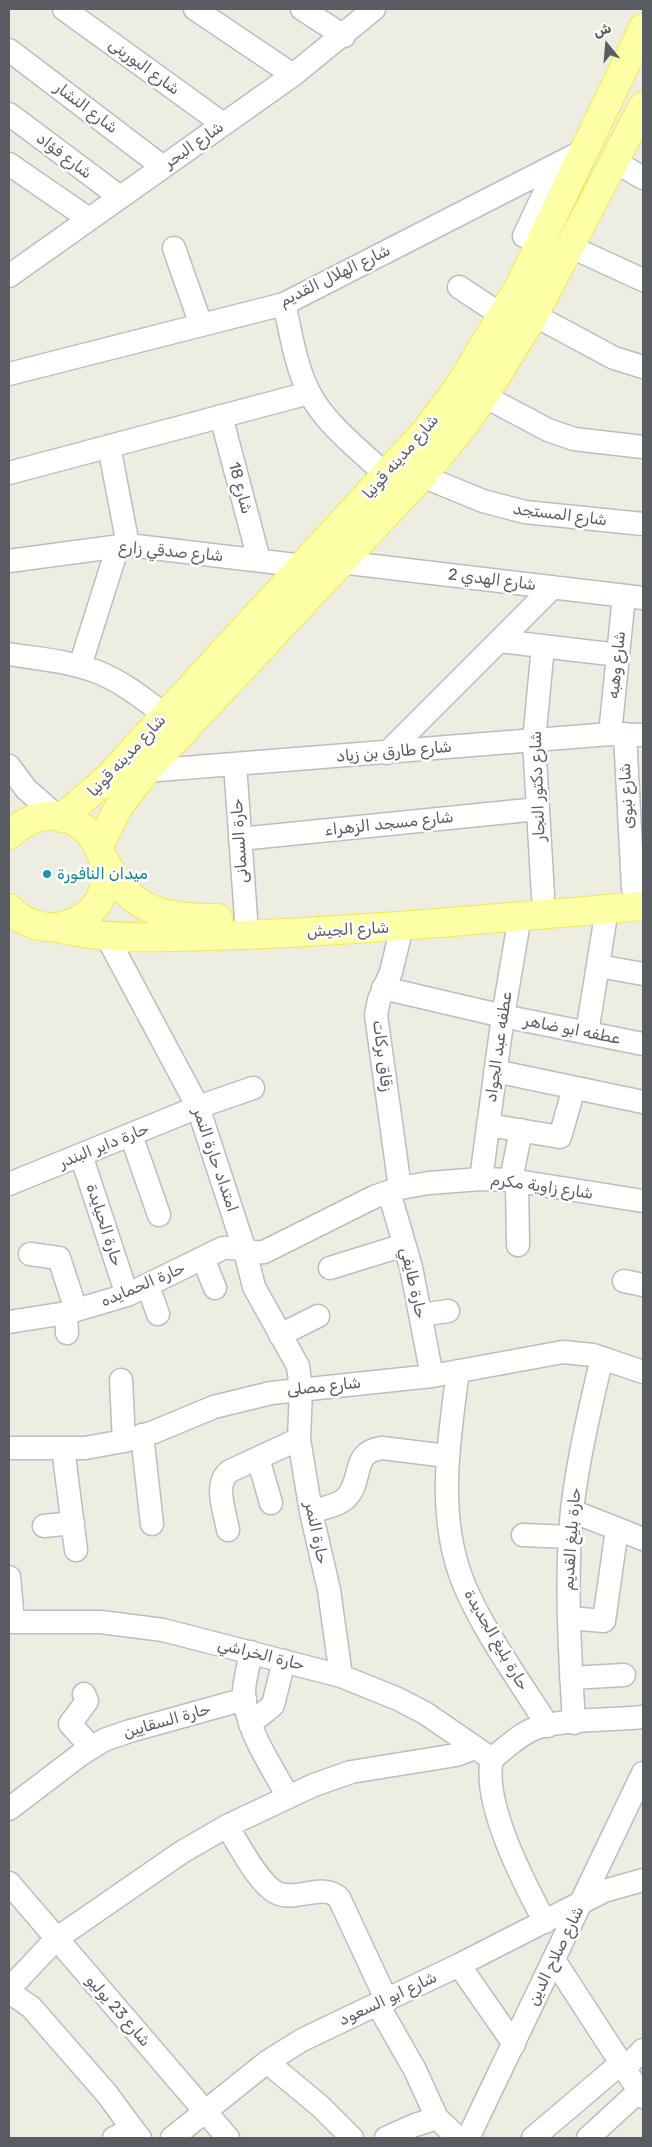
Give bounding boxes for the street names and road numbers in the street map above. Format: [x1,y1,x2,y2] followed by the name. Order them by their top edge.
[105,35,183,99] street label: شارع البورينى
[51,78,121,138] street label: شارع النشار
[160,117,228,173] street label: شارع البحر
[32,129,96,183] street label: شارع فؤاد
[276,241,394,311] street label: شارع الهلال القديم
[359,411,443,503] street label: شارع مدينه قونيا
[224,460,256,516] street label: شارع 18
[512,500,608,530] street label: شارع المستجد
[118,538,224,566] street label: شارع صدقي زارع
[447,565,537,595] street label: شارع الهدي 2
[604,630,630,700] street label: شارع وهبه
[84,711,170,801] street label: شارع مدينه قونيا
[526,731,550,841] street label: شارع دكتور النجار
[335,737,453,767] street label: شارع طارق بن زياد
[616,762,638,830] street label: شارع نبوى
[227,798,253,884] street label: حارة السمانى
[323,808,455,840] street label: شارع مسجد الزهراء
[306,918,390,942] street label: شارع الجيش
[482,991,516,1103] street label: عطفه عبد الجواد
[522,1011,622,1049] street label: عطفه ابو ضاهر
[368,1019,396,1093] street label: زقاق بركات
[188,1105,242,1215] street label: امتداد حارة النمر
[56,1119,152,1173] street label: حارة داير البندر
[490,1170,594,1204] street label: شارع زاوية مكرم
[82,1181,126,1269] street label: حارة الحيايدة
[396,1246,430,1320] street label: حارة طايفي
[98,1259,188,1311] street label: حارة الحمايده
[286,1374,362,1400] street label: شارع مصلى
[559,1487,585,1591] street label: حارة بليغ القديم
[300,1500,332,1566] street label: حارة النمر
[459,1586,533,1694] street label: حارة بليغ الجديدة
[215,1635,307,1675] street label: حارة الخراشي
[121,1699,213,1743] street label: حارة السقايين
[524,1903,588,2009] street label: شارع صلاح الدين
[336,1968,440,2030] street label: شارع ابو السعود
[82,1971,154,2051] street label: شارع 23 يوليو

